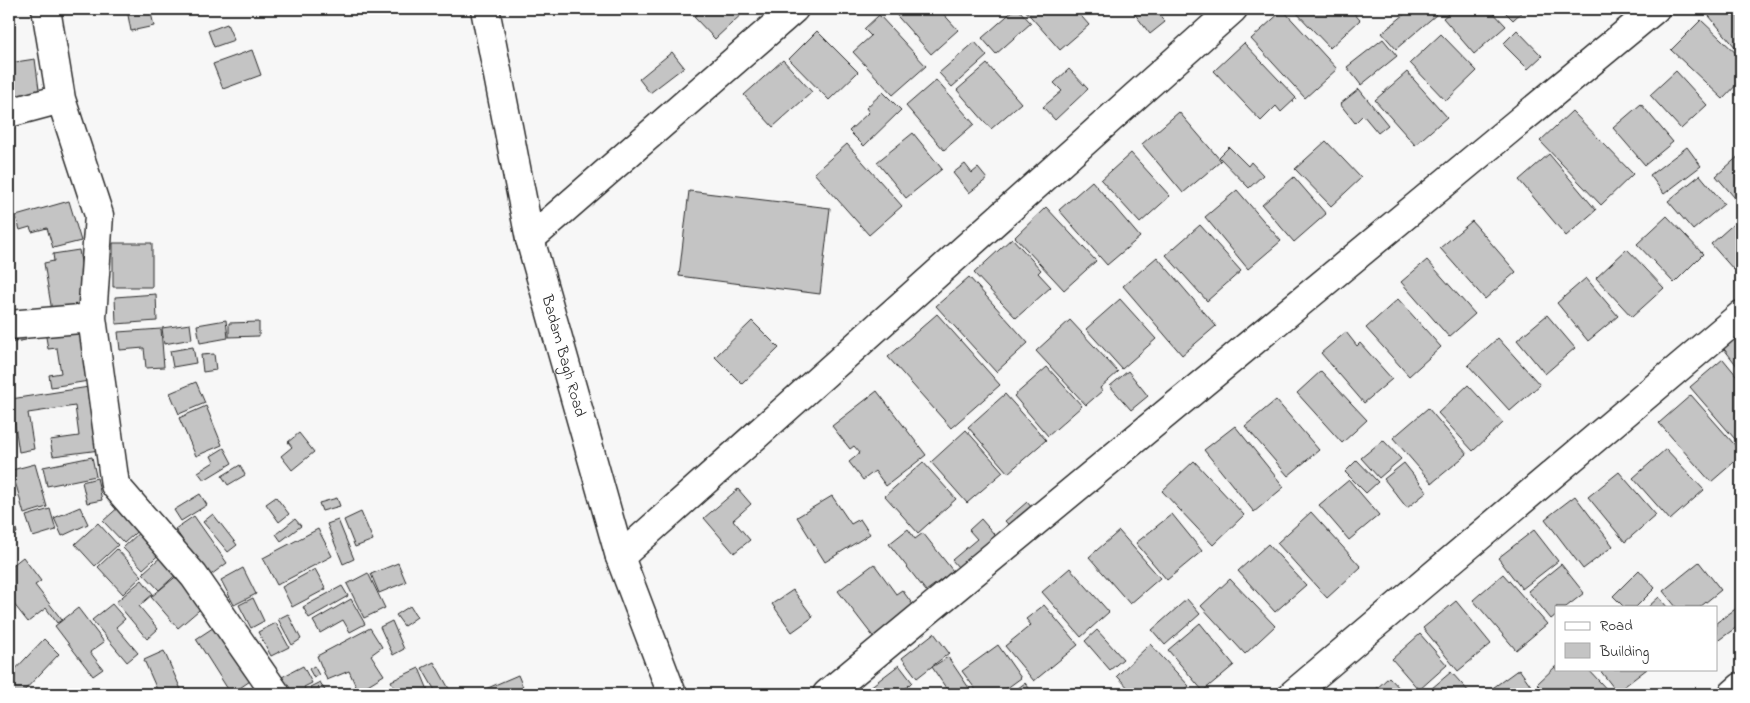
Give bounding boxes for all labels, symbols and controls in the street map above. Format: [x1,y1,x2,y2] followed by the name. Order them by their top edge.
[534,291,592,420] street label: Badam Bagh Road
[1555,606,1718,670] legend
[1600,615,1633,637] text: Road
[1599,641,1649,664] text: Building

